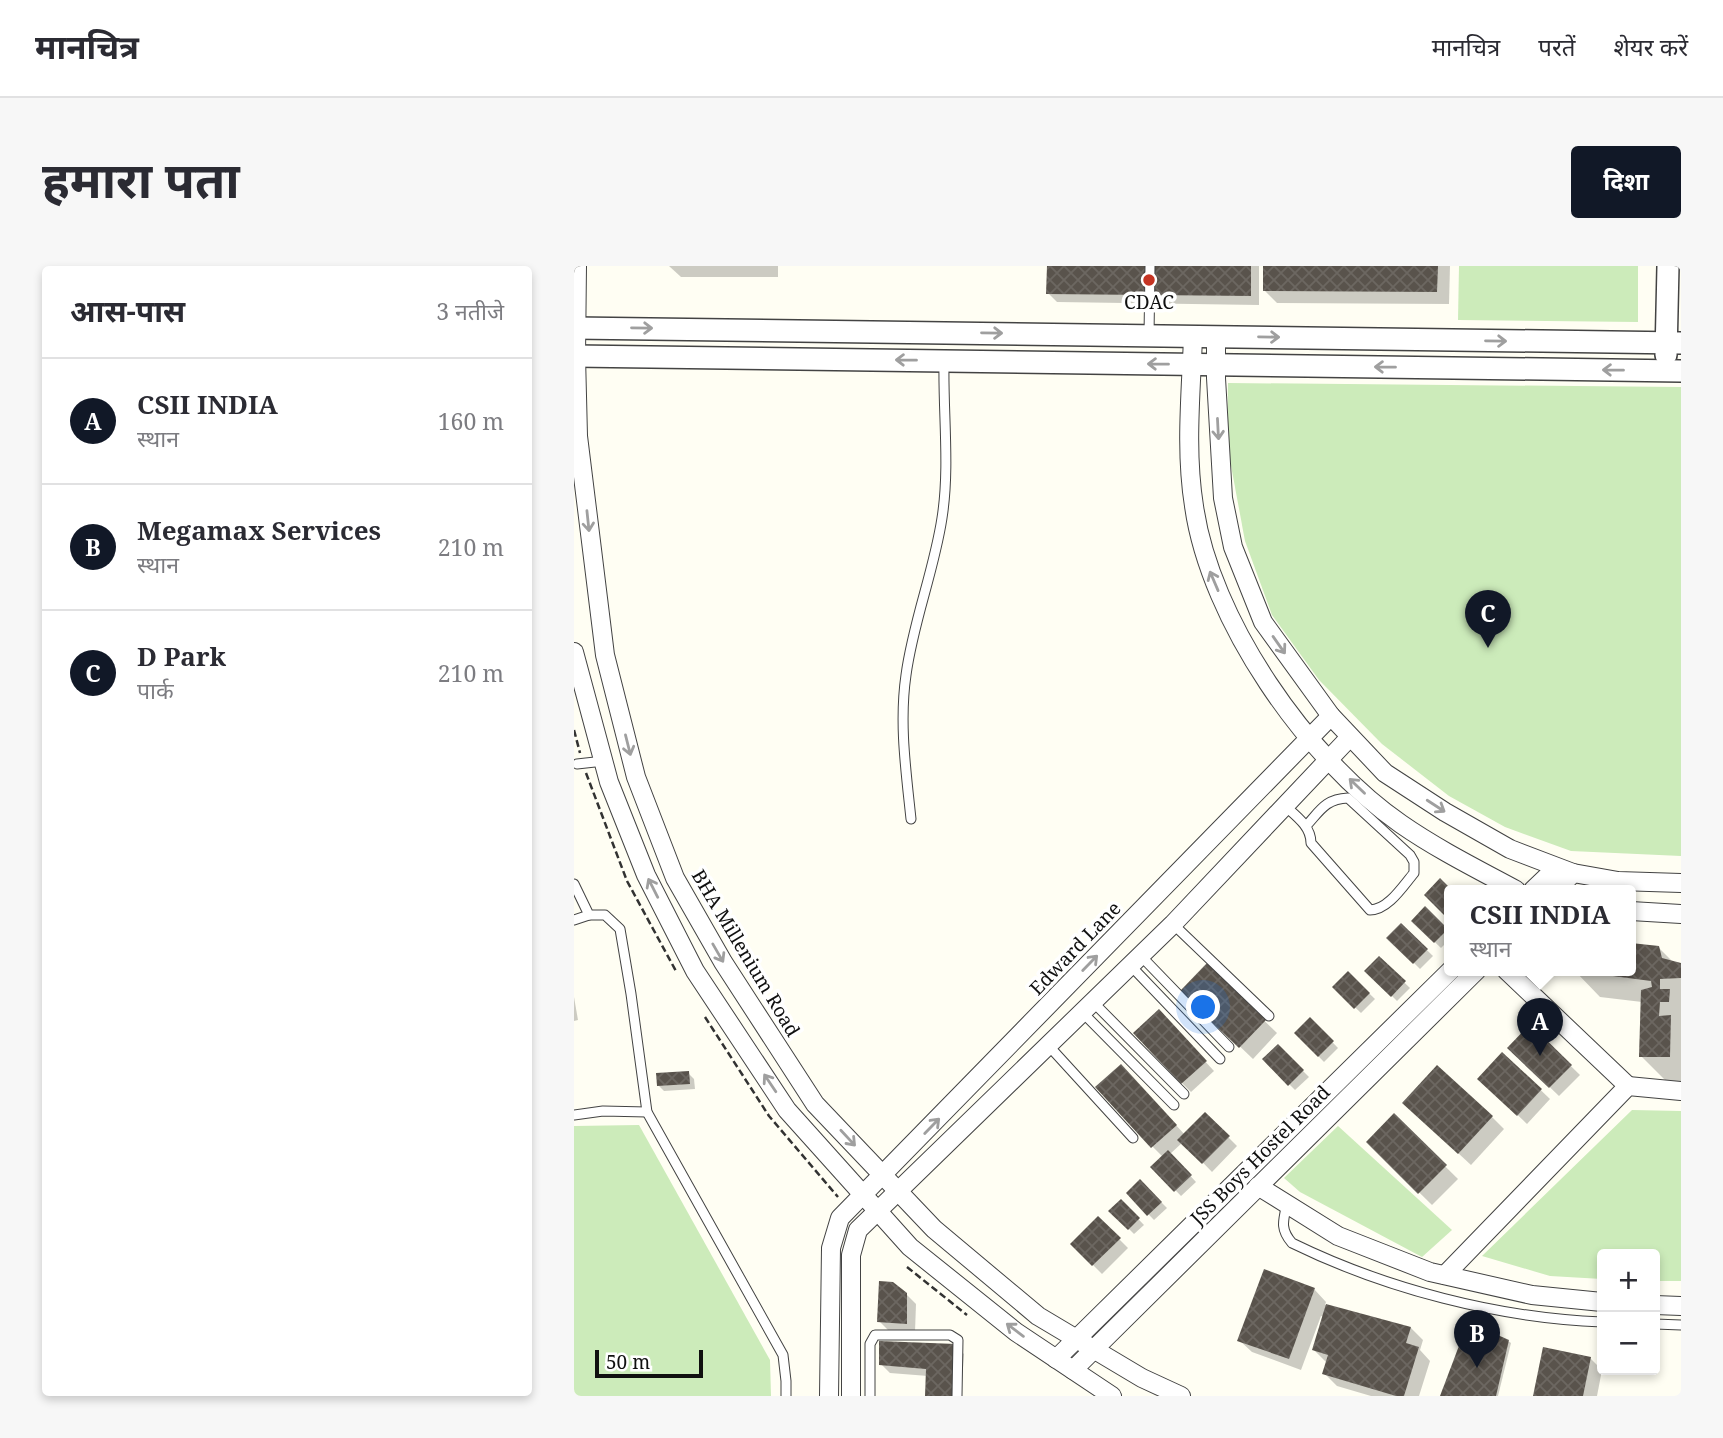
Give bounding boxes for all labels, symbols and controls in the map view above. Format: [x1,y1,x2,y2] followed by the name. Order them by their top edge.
[35,24,139,69] text: मानचित्र
[1432,30,1500,63] text: मानचित्र
[1538,30,1575,63] text: परतें
[1613,30,1688,63] text: शेयर करें
[42,146,240,212] text: हमारा पता
[1571,146,1681,218] button: दिशा
[1141,272,1157,288] marker: CDAC
[1124,289,1174,315] place label: CDAC
[70,290,185,331] text: आस-पास
[436,295,504,327] text: 3 नतीजे
[630,322,653,335] one-way arrow
[980,327,1003,340] one-way arrow
[1257,331,1280,344] one-way arrow
[1484,334,1507,348] one-way arrow
[895,353,918,367] one-way arrow
[1147,357,1170,371] one-way arrow
[1374,360,1397,374] one-way arrow
[1602,363,1625,377] one-way arrow
[137,386,278,422] text: CSII INDIA
[84,405,102,437] text: A
[438,405,504,437] text: 160 m
[1212,418,1225,441] one-way arrow
[137,422,179,454] text: स्थान
[581,509,594,532] one-way arrow
[137,512,381,548] text: Megamax Services
[85,531,101,563] text: B
[438,531,504,563] text: 210 m
[137,548,179,580] text: स्थान
[1207,571,1220,593] one-way arrow
[1465,590,1511,648] pin: C
[1272,635,1286,654] one-way arrow
[137,638,226,674] text: D Park
[85,657,101,689] text: C
[438,657,504,689] text: 210 m
[137,674,174,706] text: पार्क
[622,733,635,756] one-way arrow
[1349,778,1366,795] one-way arrow
[1426,799,1445,813] one-way arrow
[686,865,806,1042] street label: BHA Millenium Road
[645,878,659,899] one-way arrow
[1444,885,1636,976] popup
[1024,895,1126,1001] street label: Edward Lane
[1470,896,1610,932] text: CSII INDIA
[1470,932,1511,964] text: स्थान
[711,942,725,962] one-way arrow
[1082,955,1099,972] one-way arrow
[1186,990,1220,1024] your location
[1517,998,1563,1056] pin: A
[762,1074,777,1093] one-way arrow
[1184,1079,1336,1231] street label: JSS Boys Hostel Road
[923,1118,940,1135] one-way arrow
[840,1129,856,1147] one-way arrow
[1597,1249,1660,1375] map controls
[1597,1249,1660,1312] button: +
[1454,1310,1500,1368] pin: B
[1597,1312,1660,1375] button: −
[1006,1323,1025,1337] one-way arrow
[595,1347,704,1379] scale bar
[606,1349,650,1375] text: 50 m

